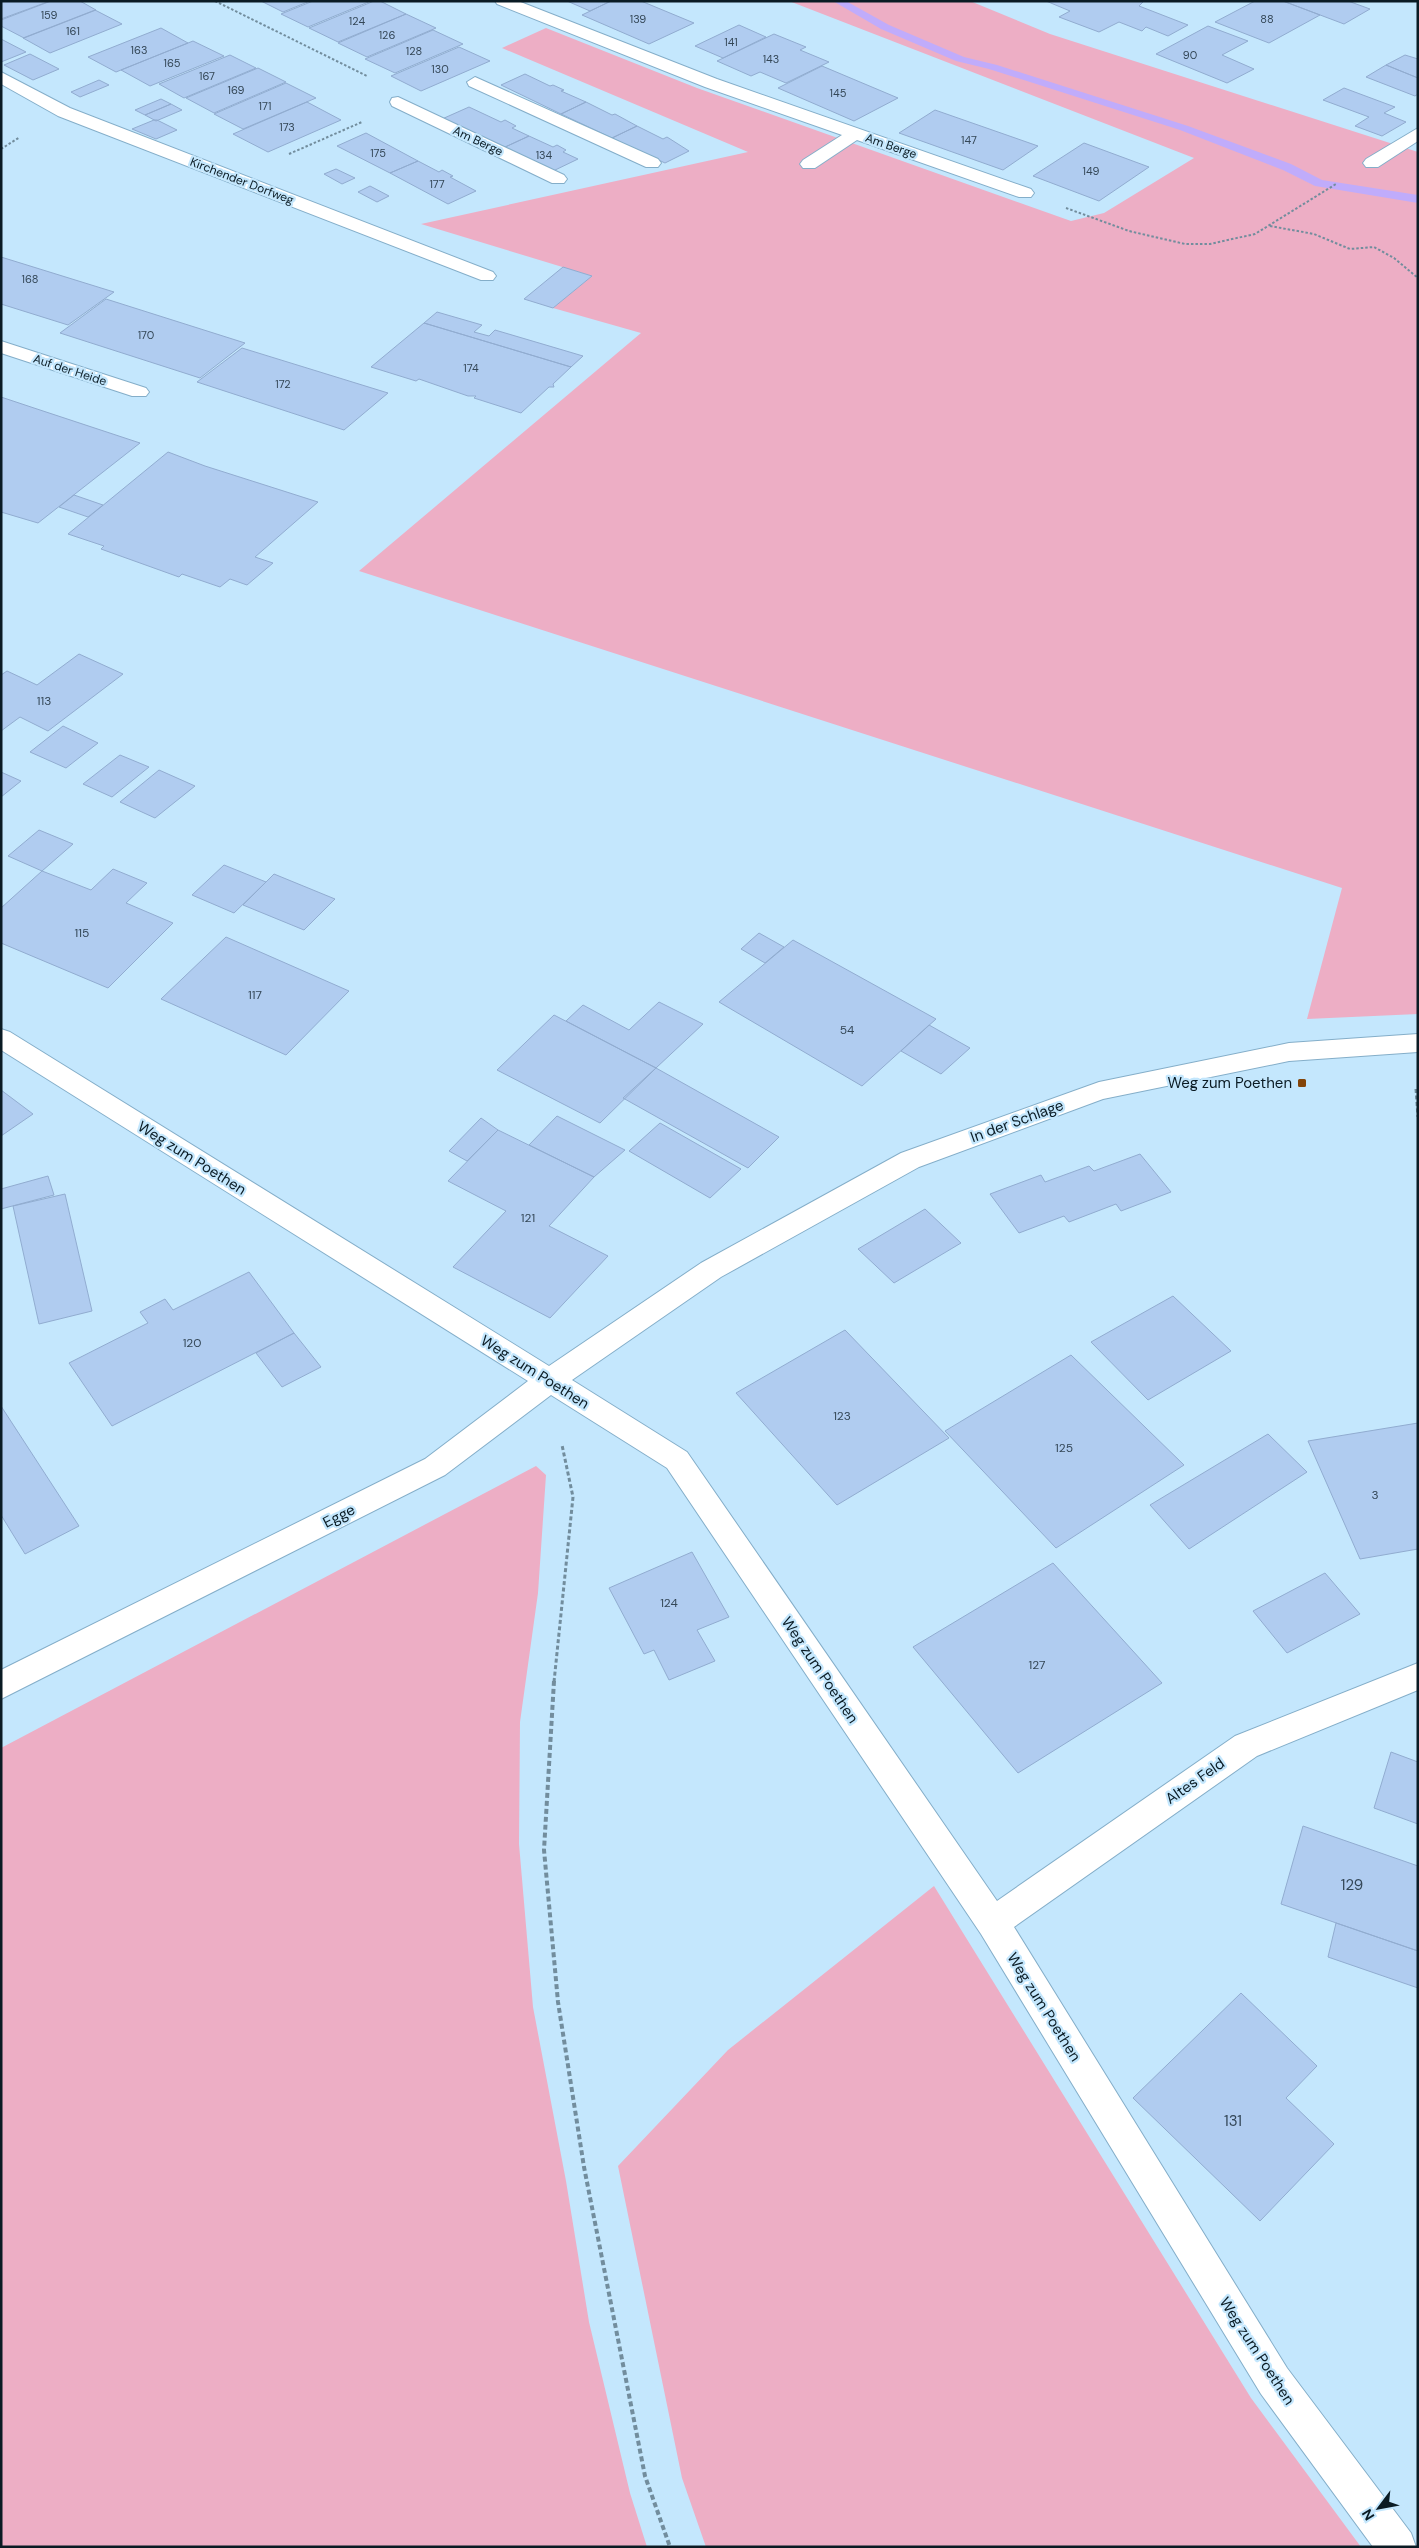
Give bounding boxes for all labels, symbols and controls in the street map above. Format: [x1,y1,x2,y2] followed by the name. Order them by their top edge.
[41,8,57,22] house number: 159
[630,12,646,26] house number: 139
[1260,12,1274,26] house number: 88
[349,14,365,28] house number: 124
[66,24,80,38] house number: 161
[379,28,395,42] house number: 126
[724,35,738,49] house number: 141
[131,43,147,57] house number: 163
[406,44,422,58] house number: 128
[1183,48,1197,62] house number: 90
[763,52,779,66] house number: 143
[164,56,181,70] house number: 165
[431,62,449,76] house number: 130
[199,69,215,83] house number: 167
[227,83,245,97] house number: 169
[830,86,847,100] house number: 145
[259,99,271,113] house number: 171
[279,120,295,134] house number: 173
[450,122,506,160] street label: Am Berge
[863,130,919,162] street label: Am Berge
[961,133,977,147] house number: 147
[370,146,386,160] house number: 175
[536,148,553,162] house number: 134
[188,154,296,208] street label: Kirchender Dorfweg
[1082,164,1100,178] house number: 149
[429,177,445,191] house number: 177
[21,272,39,286] house number: 168
[138,328,154,342] house number: 170
[31,351,109,389] street label: Auf der Heide
[463,361,479,375] house number: 174
[275,377,291,391] house number: 172
[37,693,51,709] house number: 113
[75,925,89,941] house number: 115
[248,987,262,1003] house number: 117
[840,1022,854,1038] house number: 54
[1168,1073,1292,1093] place label: Weg zum Poethen
[1296,1077,1308,1089] marker: Weg zum Poethen
[968,1095,1066,1147] street label: In der Schlage
[134,1117,250,1199] street label: Weg zum Poethen
[521,1210,535,1226] house number: 121
[477,1331,593,1413] street label: Weg zum Poethen
[183,1335,201,1351] house number: 120
[833,1408,851,1424] house number: 123
[1055,1440,1073,1456] house number: 125
[1371,1487,1379,1503] house number: 3
[320,1499,358,1533] street label: Egge
[660,1595,678,1611] house number: 124
[777,1613,863,1727] street label: Weg zum Poethen
[1029,1657,1045,1673] house number: 127
[1161,1753,1229,1809] street label: Altes Feld
[1341,1875,1363,1895] house number: 129
[1003,1949,1085,2065] street label: Weg zum Poethen
[1224,2111,1242,2131] house number: 131
[1215,2293,1299,2409] street label: Weg zum Poethen
[1354,2483,1404,2533] north arrow
[1358,2506,1378,2524] text: N

